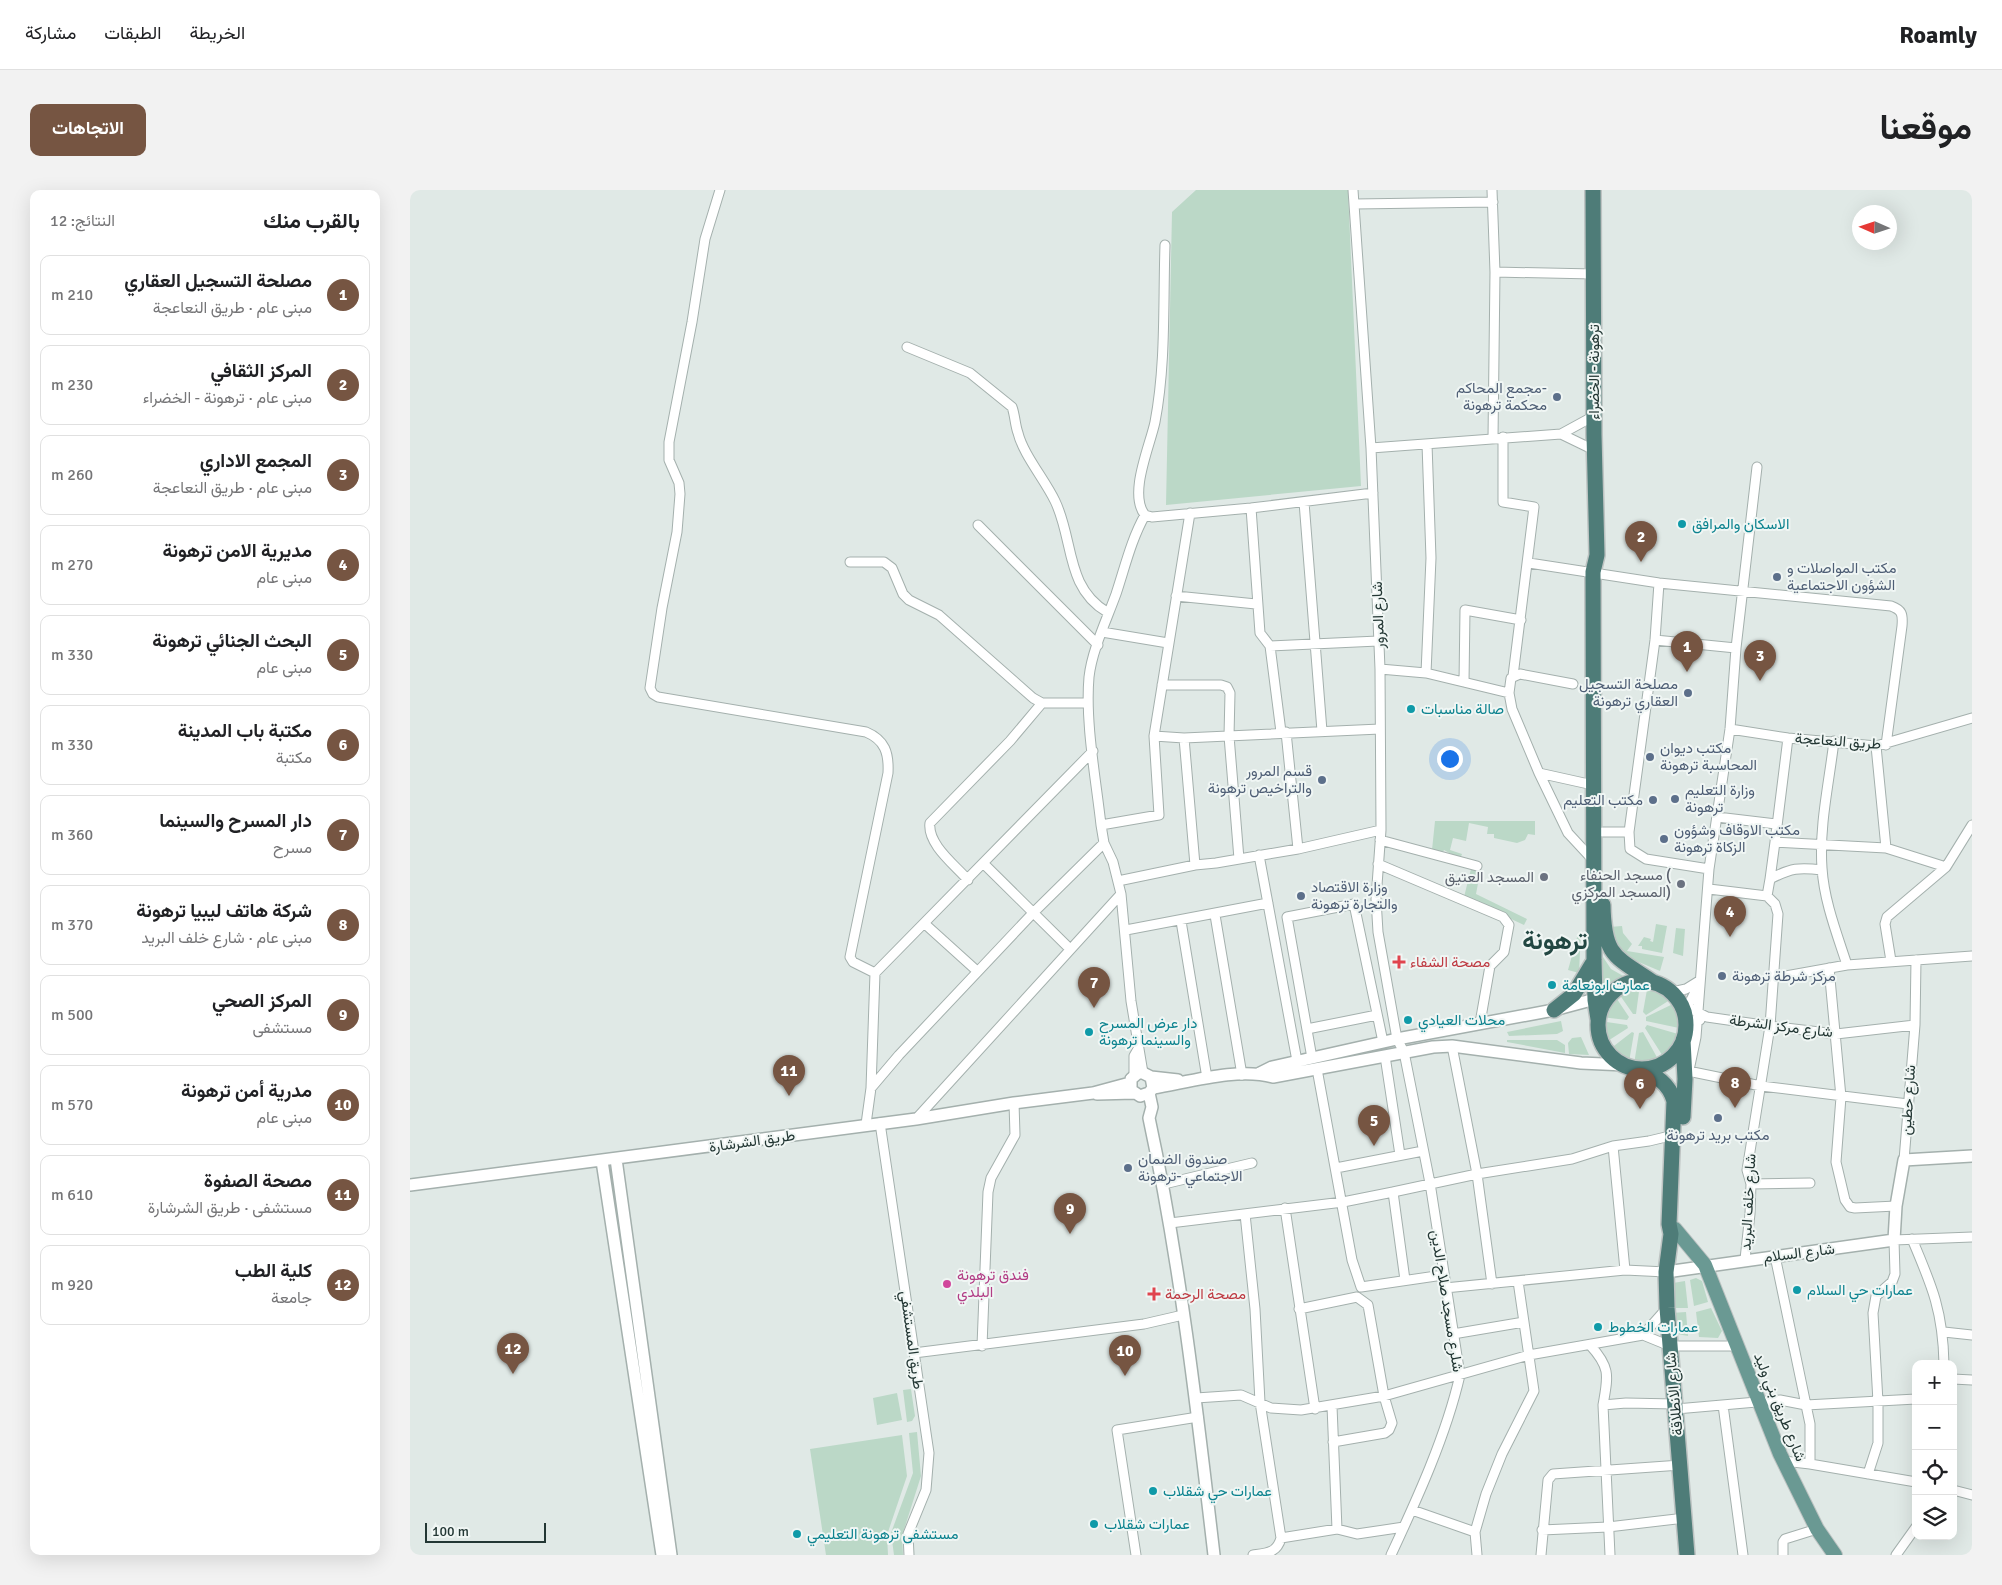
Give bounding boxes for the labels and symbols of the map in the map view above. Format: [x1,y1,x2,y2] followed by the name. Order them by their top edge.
[1852,205,1897,250] north arrow
[1585,324,1603,420] street label: ترهونة - الخضراء
[1456,379,1547,414] place label: مجمع المحاكم- محكمة ترهونة
[1551,391,1563,403] marker: مجمع المحاكم- محكمة ترهونة
[1692,515,1789,534] place label: الاسكان والمرافق
[1676,518,1688,530] marker: الاسكان والمرافق
[1625,521,1657,562] pin: 2
[1787,559,1897,594] place label: مكتب المواصلات و الشؤون الاجتماعية
[1771,571,1783,583] marker: مكتب المواصلات و الشؤون الاجتماعية
[1368,581,1390,650] street label: شارع المرور
[1671,631,1703,672] pin: 1
[1744,640,1776,681] pin: 3
[1579,675,1678,714] place label: مصلحة التسجيل العقاري ترهونة
[1682,687,1694,699] marker: مصلحة التسجيل العقاري ترهونة
[1421,700,1504,718] place label: صالة مناسبات
[1405,703,1417,715] marker: صالة مناسبات
[1794,729,1882,754] street label: طريق النعاعجة
[1660,739,1757,774] place label: مكتب ديوان المحاسبة ترهونة
[1437,746,1463,772] your location
[1644,751,1656,763] marker: مكتب ديوان المحاسبة ترهونة
[1208,762,1312,798] place label: قسم المرور والتراخيص ترهونة
[1316,774,1328,786] marker: قسم المرور والتراخيص ترهونة
[1685,781,1755,816] place label: وزارة التعليم ترهونة
[1563,791,1643,810] place label: مكتب التعليم
[1669,793,1681,805] marker: وزارة التعليم ترهونة
[1647,794,1659,806] marker: مكتب التعليم
[1674,821,1800,856] place label: مكتب الاوقاف وشؤون الزكاة ترهونة
[1658,833,1670,845] marker: مكتب الاوقاف وشؤون الزكاة ترهونة
[1572,866,1671,905] place label: مسجد الحنفاء ( المسجد المركزي)
[1445,868,1534,887] place label: المسجد العتيق
[1538,871,1550,883] marker: المسجد العتيق
[1311,878,1398,913] place label: وزارة الاقتصاد والتجارة ترهونة
[1675,878,1687,890] marker: مسجد الحنفاء ( المسجد المركزي)
[1295,890,1307,902] marker: وزارة الاقتصاد والتجارة ترهونة
[1714,896,1746,937] pin: 4
[1522,925,1588,956] district label: ترهونة
[1410,953,1490,971] place label: مصحة الشفاء
[1392,955,1406,969] marker: مصحة الشفاء
[1078,967,1110,1008] pin: 7
[1732,967,1836,985] place label: مركز شرطة ترهونة
[1716,970,1728,982] marker: مركز شرطة ترهونة
[1562,976,1650,994] place label: عمارت ابونعامة
[1546,979,1558,991] marker: عمارت ابونعامة
[1418,1011,1505,1033] place label: محلات العيادي
[1728,1011,1834,1043] street label: شارع مركز الشرطة
[1099,1014,1197,1049] place label: دار عرض المسرح والسينما ترهونة
[1402,1014,1414,1026] marker: محلات العيادي
[1083,1026,1095,1038] marker: دار عرض المسرح والسينما ترهونة
[773,1055,805,1096] pin: 11
[1897,1064,1921,1136] street label: شارع حطين
[1719,1067,1751,1108] pin: 8
[1624,1068,1656,1109] pin: 6
[1358,1105,1390,1146] pin: 5
[1712,1112,1724,1124] marker: مكتب بريد ترهونة
[708,1126,797,1157] street label: طريق الشرشارة
[1667,1126,1769,1144] place label: مكتب بريد ترهونة
[1138,1150,1242,1189] place label: صندوق الضمان الاجتماعي -ترهونة
[1736,1153,1762,1251] street label: شارع خلف البريد
[1122,1162,1134,1174] marker: صندوق الضمان الاجتماعي -ترهونة
[1054,1193,1086,1234] pin: 9
[1425,1229,1467,1374] street label: شلرع مسجد صلاح الدين
[1762,1240,1836,1268] street label: شارع السلام
[957,1266,1029,1305] place label: فندق ترهونة البلدي
[941,1278,953,1290] marker: فندق ترهونة البلدي
[1807,1281,1913,1303] place label: عمارات حي السلام
[1791,1284,1803,1296] marker: عمارات حي السلام
[1165,1285,1246,1303] place label: مصحة الرحمة
[1147,1287,1161,1301] marker: مصحة الرحمة
[892,1290,928,1391] street label: طريق المستشفي
[1608,1318,1698,1336] place label: عمارات الخطوط
[1592,1321,1604,1333] marker: عمارات الخطوط
[497,1333,529,1374] pin: 12
[1109,1335,1141,1376] pin: 10
[1746,1350,1810,1466] street label: شارع طريق بني وليد
[1661,1351,1689,1436] street label: شارع الانطلاقة
[1163,1482,1272,1504] place label: عمارات حي شقلاب
[1147,1485,1159,1497] marker: عمارات حي شقلاب
[1104,1515,1190,1533] place label: عمارات شقلاب
[1088,1518,1100,1530] marker: عمارات شقلاب
[425,1520,546,1543] scale bar
[807,1525,958,1547] place label: مستشفى ترهونة التعليمي
[791,1528,803,1540] marker: مستشفى ترهونة التعليمي

